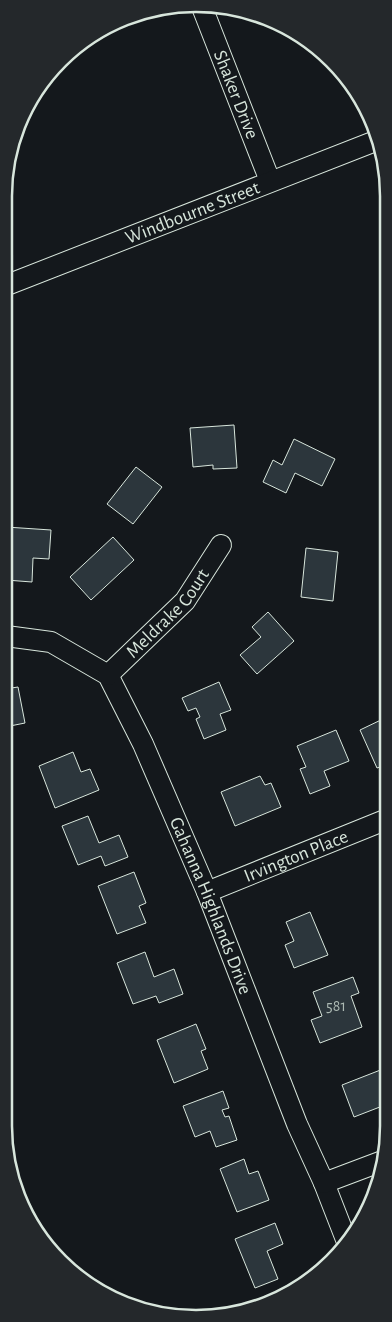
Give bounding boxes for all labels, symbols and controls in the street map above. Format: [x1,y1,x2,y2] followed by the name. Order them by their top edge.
[210,48,262,142] street label: Shaker Drive
[123,178,262,247] street label: Windbourne Street
[122,566,212,662] street label: Meldrake Court
[166,814,255,997] street label: Gahanna Highlands Drive
[241,827,351,886] street label: Irvington Place
[326,998,346,1014] house number: 581

